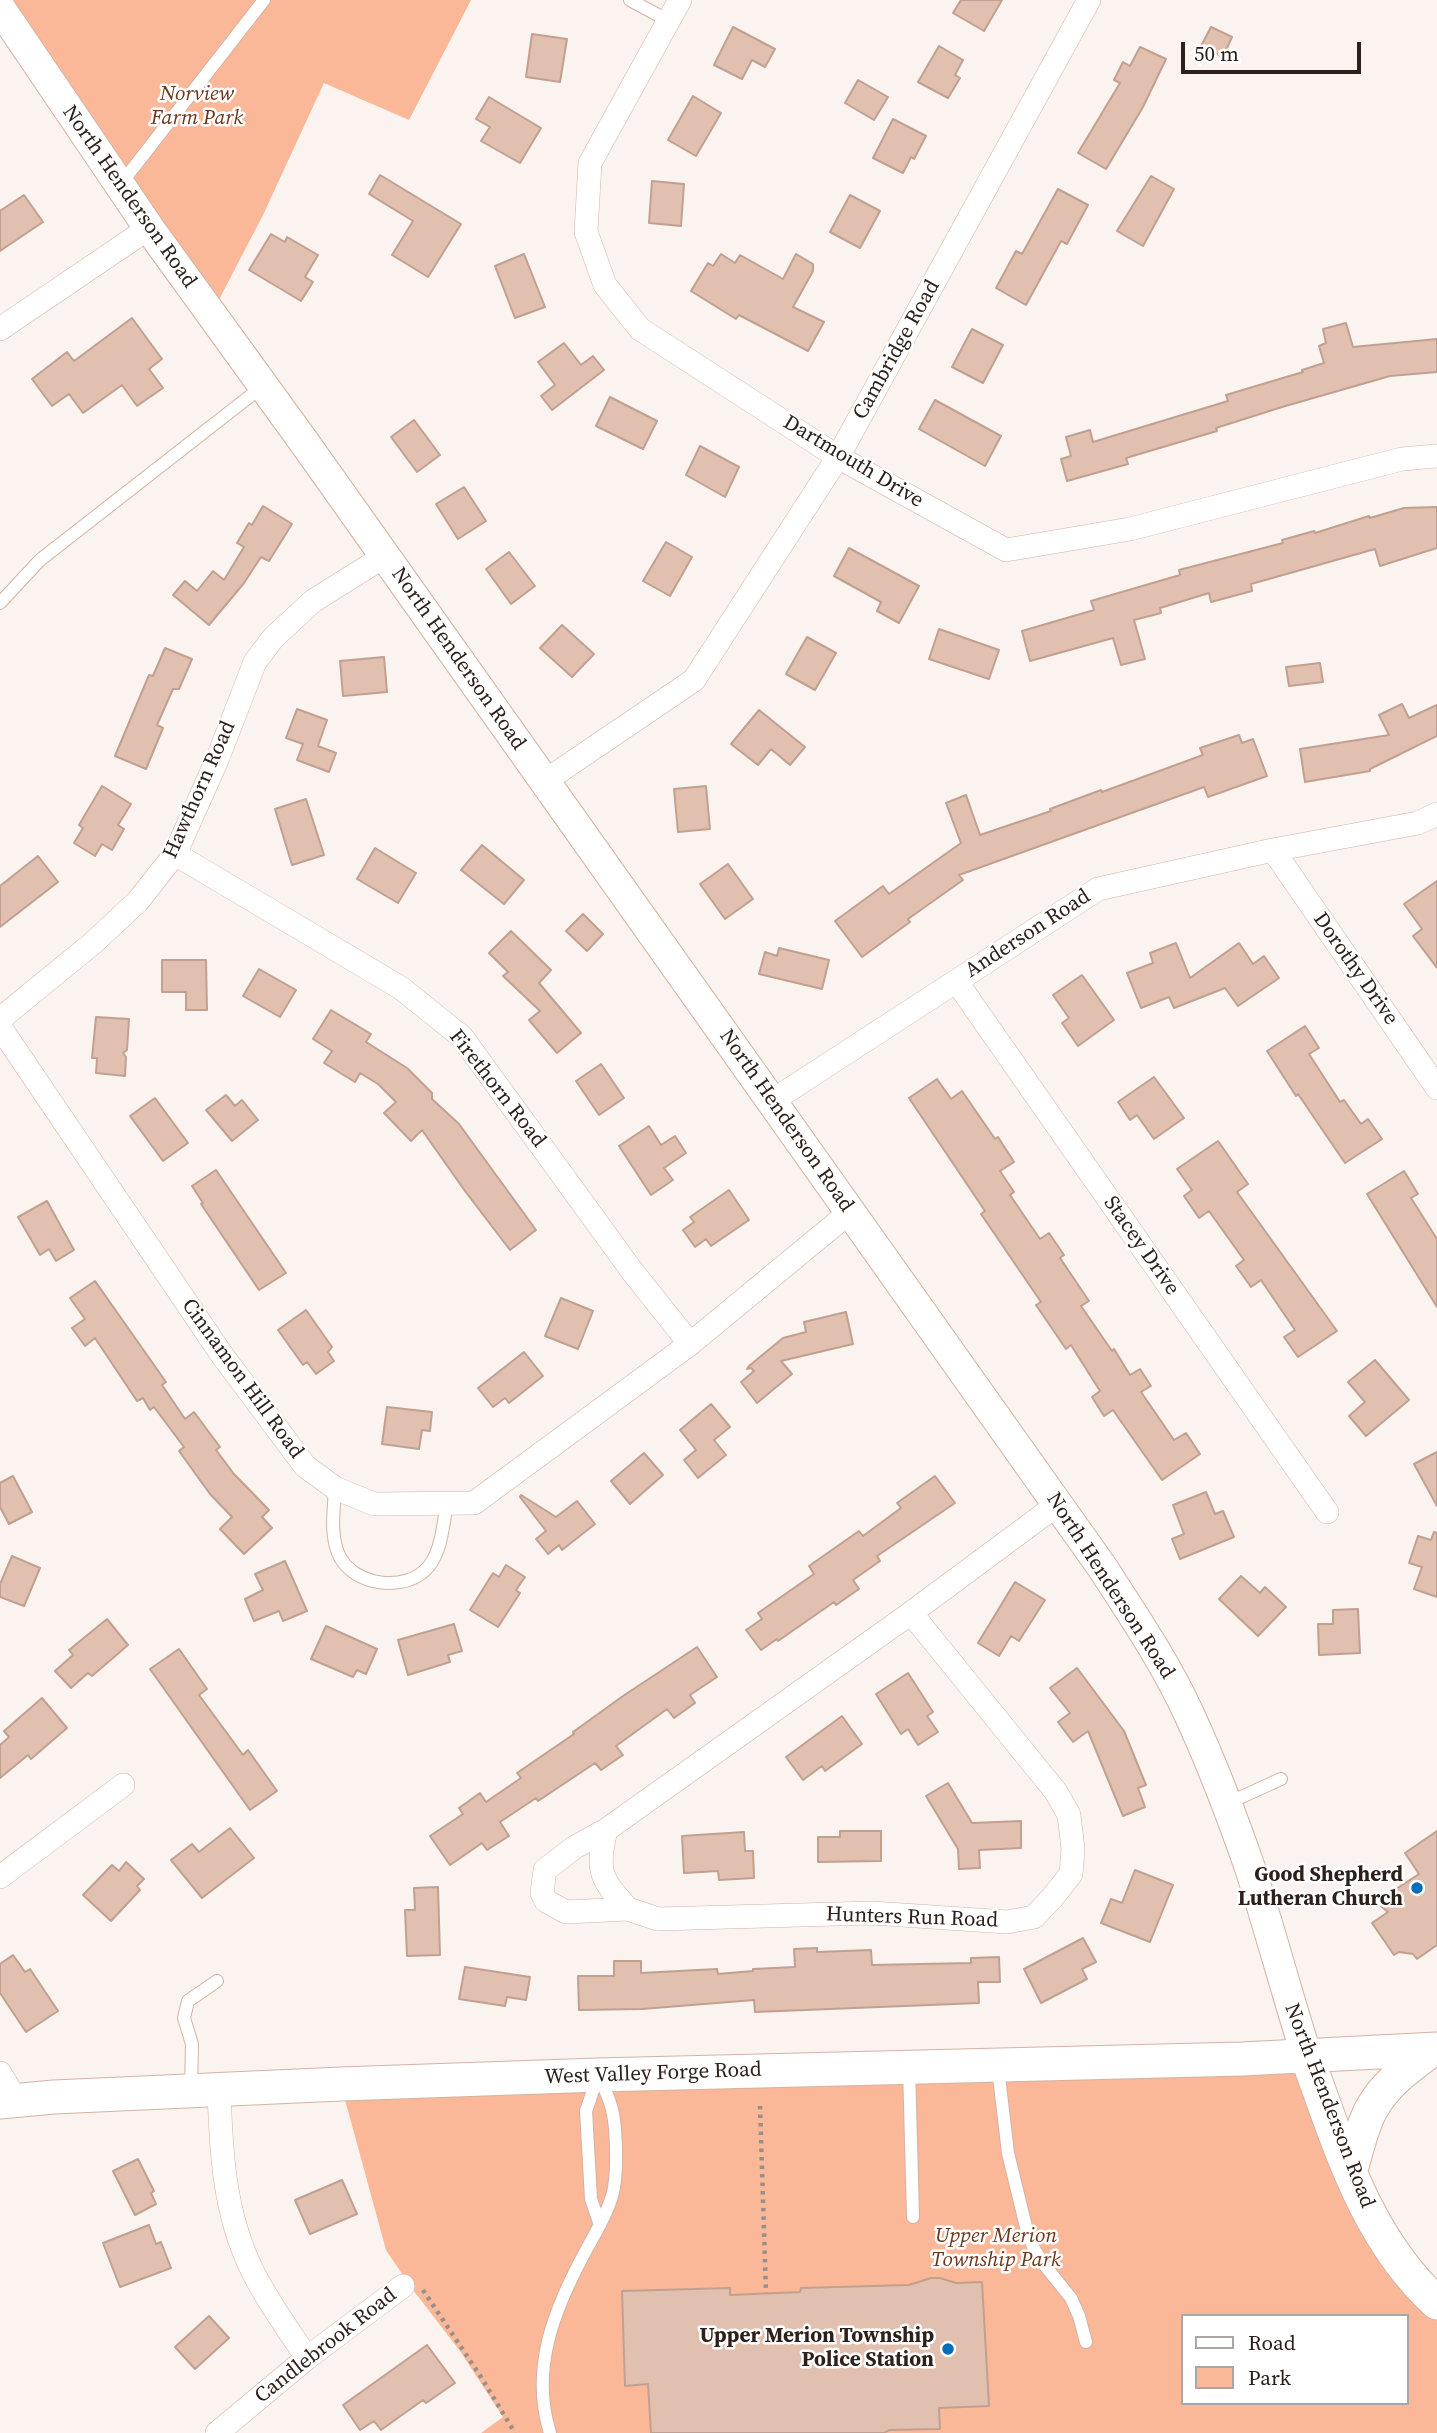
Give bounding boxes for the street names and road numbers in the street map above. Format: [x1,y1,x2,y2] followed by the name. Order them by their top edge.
[56,101,202,293] street label: North Henderson Road
[848,276,946,424] street label: Cambridge Road
[778,410,928,514] street label: Dartmouth Drive
[385,563,531,755] street label: North Henderson Road
[158,717,242,863] street label: Hawthorn Road
[961,884,1095,984] street label: Anderson Road
[1307,908,1403,1030] street label: Dorothy Drive
[443,1025,551,1153] street label: Firethorn Road
[713,1025,859,1217] street label: North Henderson Road
[1098,1192,1184,1300] street label: Stacey Drive
[176,1294,308,1464] street label: Cinnamon Hill Road
[1040,1488,1180,1684] street label: North Henderson Road
[826,1902,998,1934] street label: Hunters Run Road
[1278,2000,1380,2212] street label: North Henderson Road
[544,2058,762,2090] street label: West Valley Forge Road
[250,2283,402,2409] street label: Candlebrook Road

